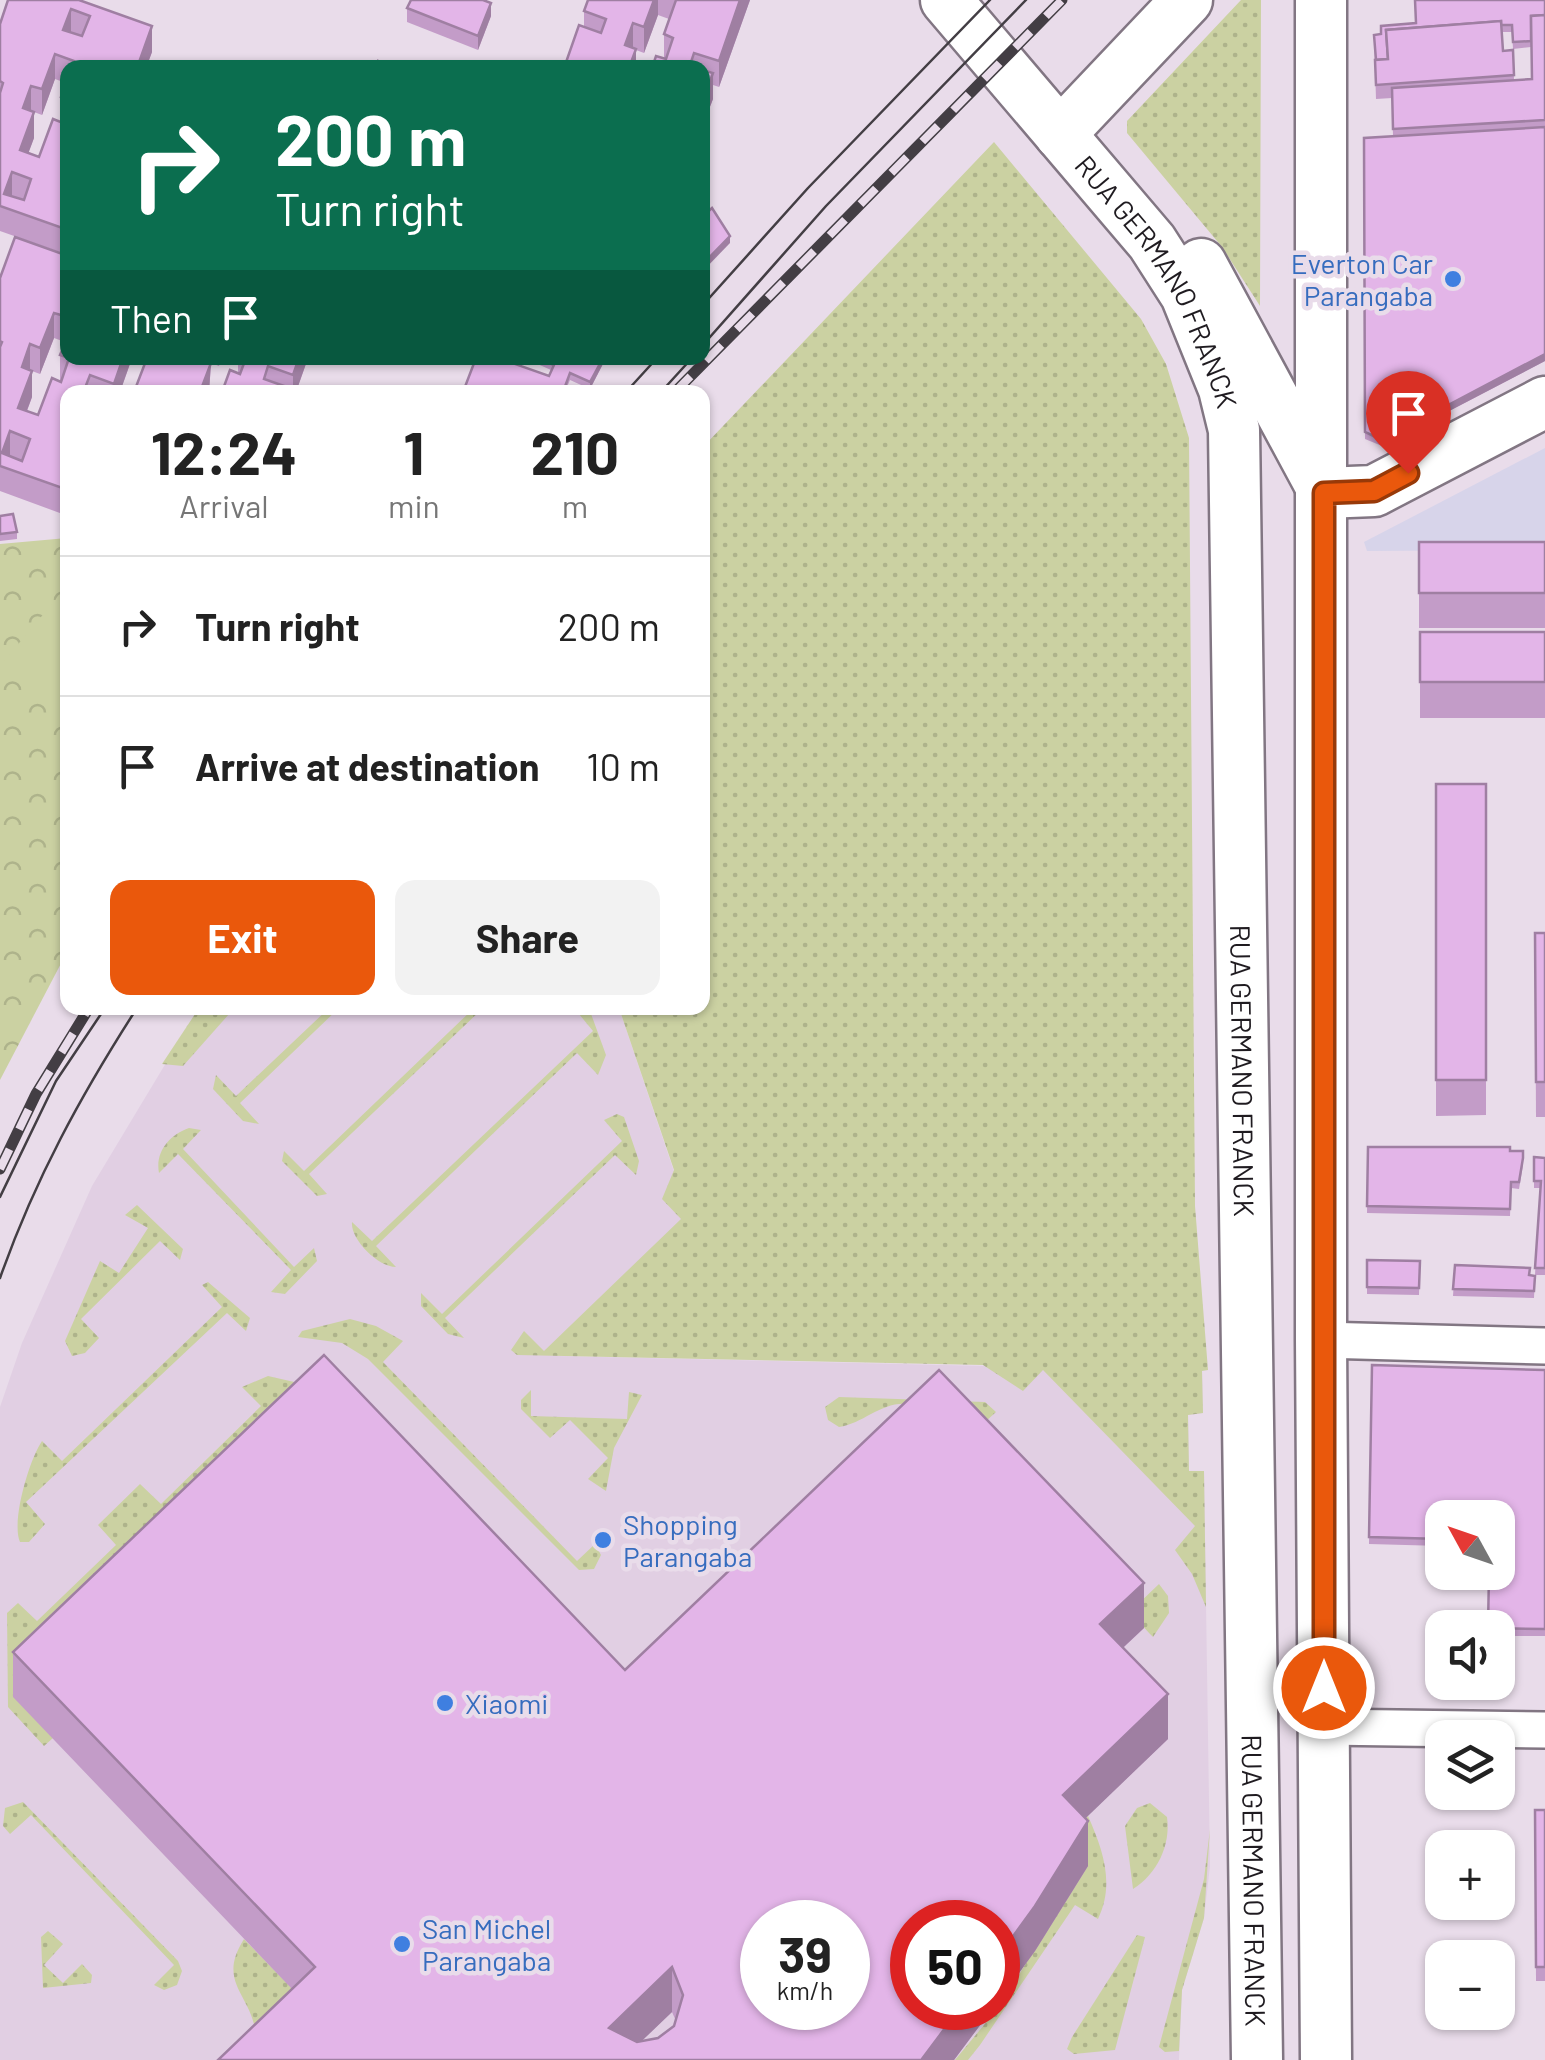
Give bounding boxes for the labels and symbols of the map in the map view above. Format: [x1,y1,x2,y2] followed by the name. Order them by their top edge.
[1069,148,1245,411] street label: RUA GERMANO FRANCK
[1291,246,1433,312] place label: Everton Car Parangaba
[1442,268,1464,290] marker: Everton Car Parangaba
[1366,371,1451,474] pin
[1224,924,1262,1217] street label: RUA GERMANO FRANCK
[1425,1500,1515,1590] north arrow
[623,1507,752,1573] place label: Shopping Parangaba
[592,1529,614,1551] marker: Shopping Parangaba
[1272,1636,1376,1740] position arrow
[465,1686,549,1720] place label: Xiaomi
[434,1692,456,1714] marker: Xiaomi
[1235,1734,1274,2027] street label: RUA GERMANO FRANCK
[890,1900,1020,2030] speed limit sign: 50
[422,1911,551,1977] place label: San Michel Parangaba
[391,1933,413,1955] marker: San Michel Parangaba

